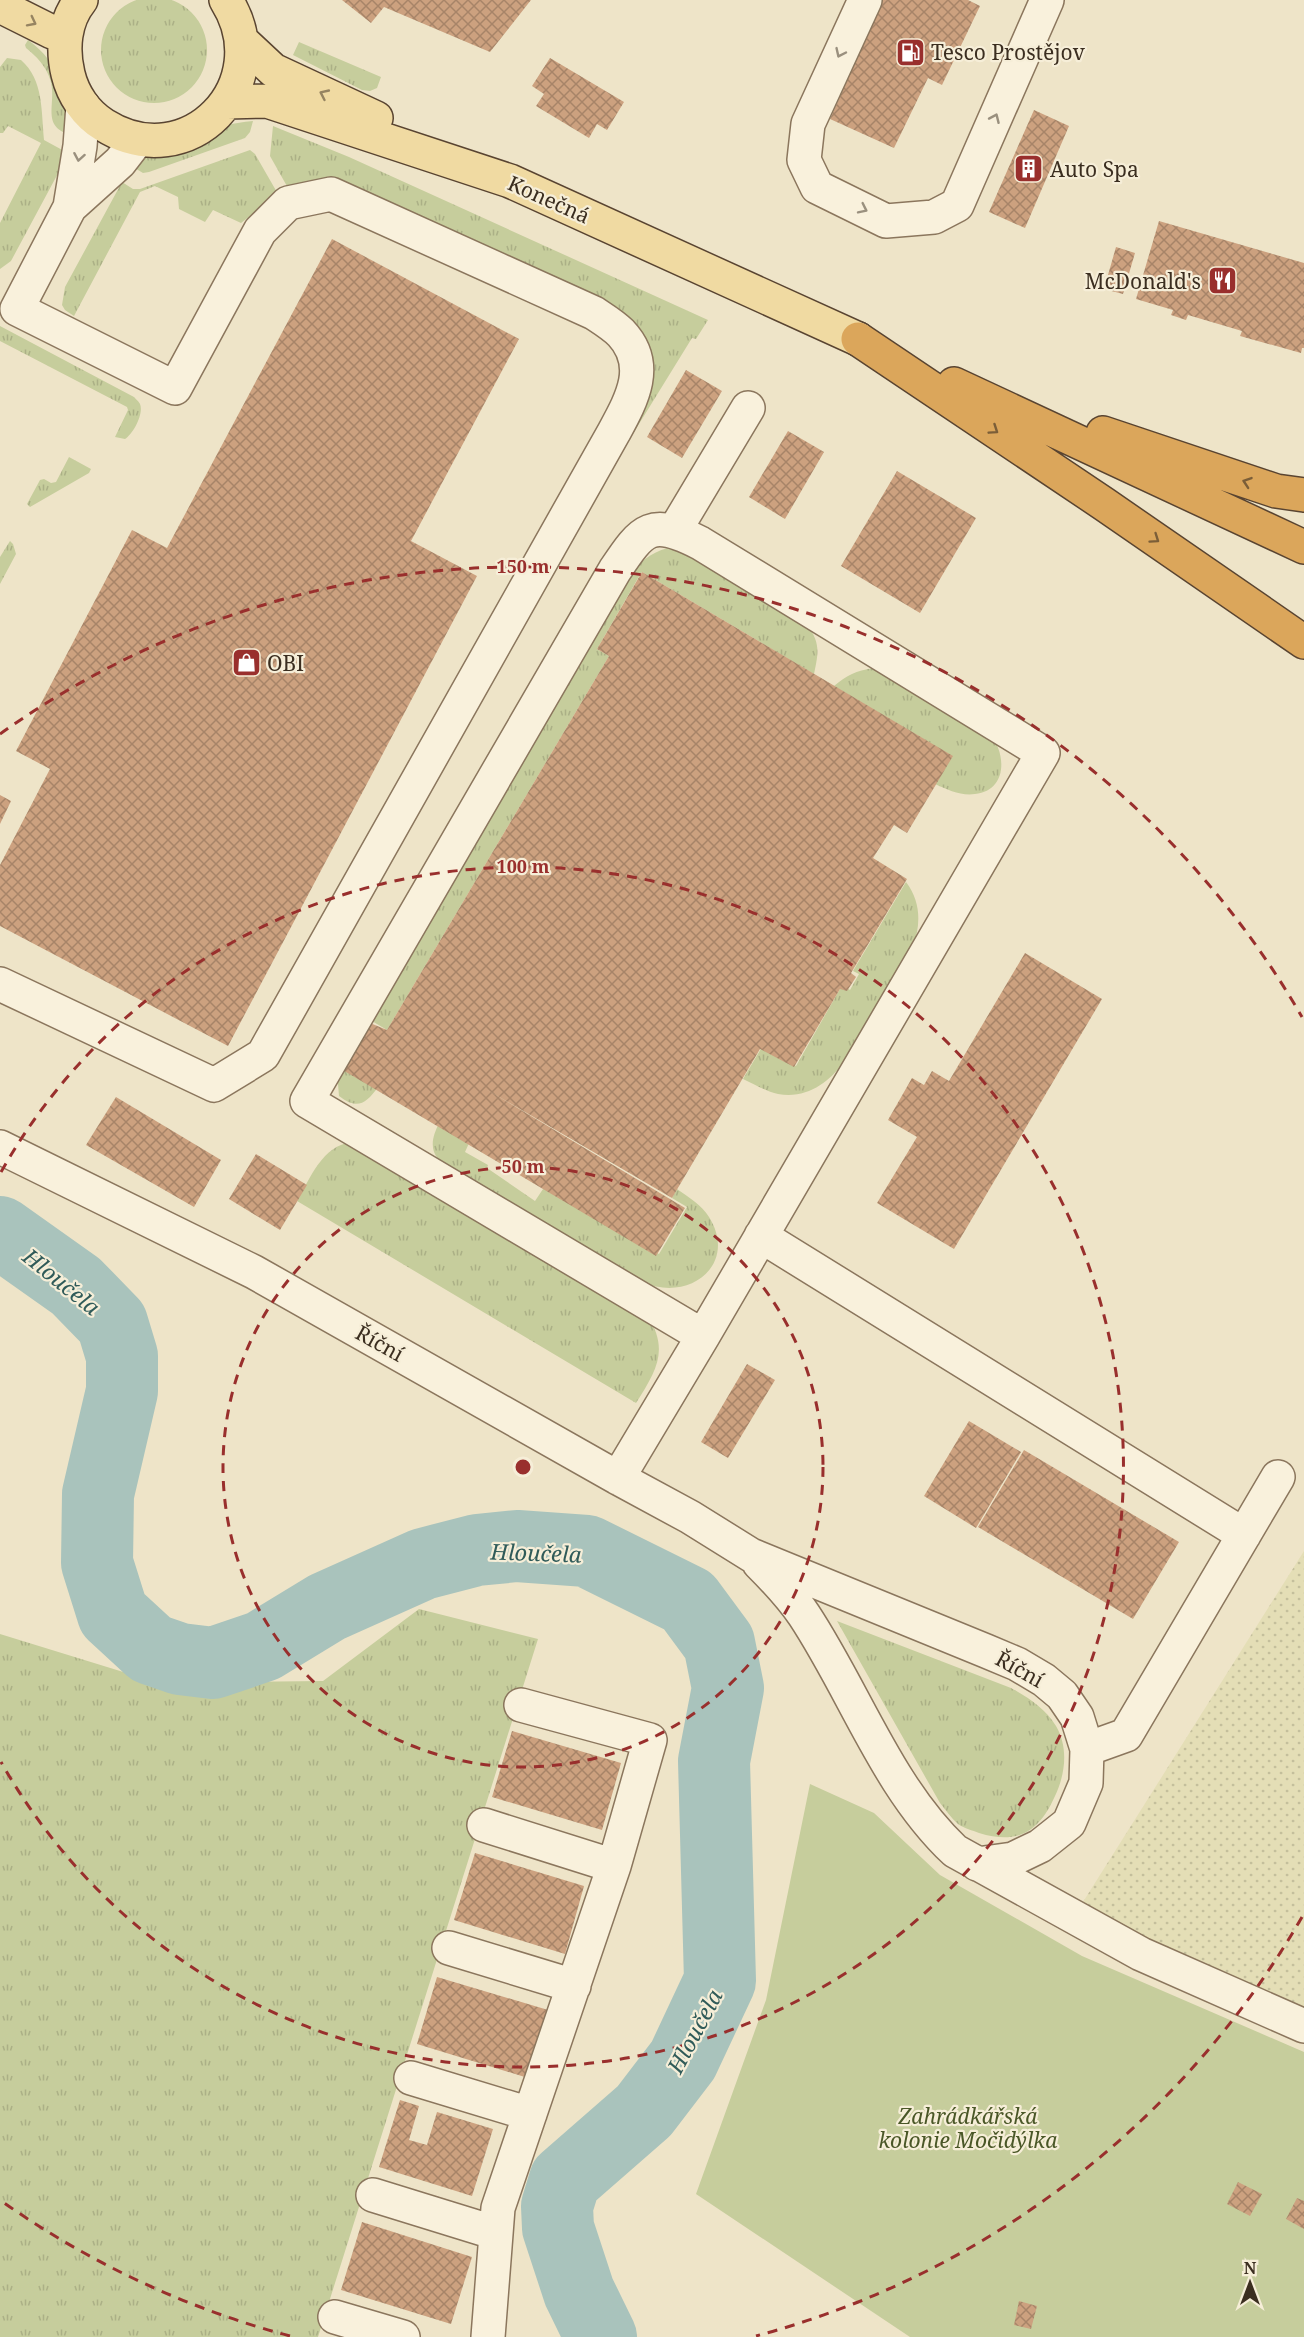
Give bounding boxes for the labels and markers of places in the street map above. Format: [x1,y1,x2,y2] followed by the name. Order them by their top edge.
[894,36,926,68] fuel station icon: Tesco Prostějov
[931,38,1086,66] place label: Tesco Prostějov
[1013,153,1045,185] building icon: Auto Spa
[1050,155,1139,183] place label: Auto Spa
[1206,265,1238,297] restaurant icon: McDonald's
[1085,267,1201,295] place label: McDonald's
[230,647,262,679] shop icon: OBI
[267,649,304,677] place label: OBI
[513,1457,533,1477] centre of rings

